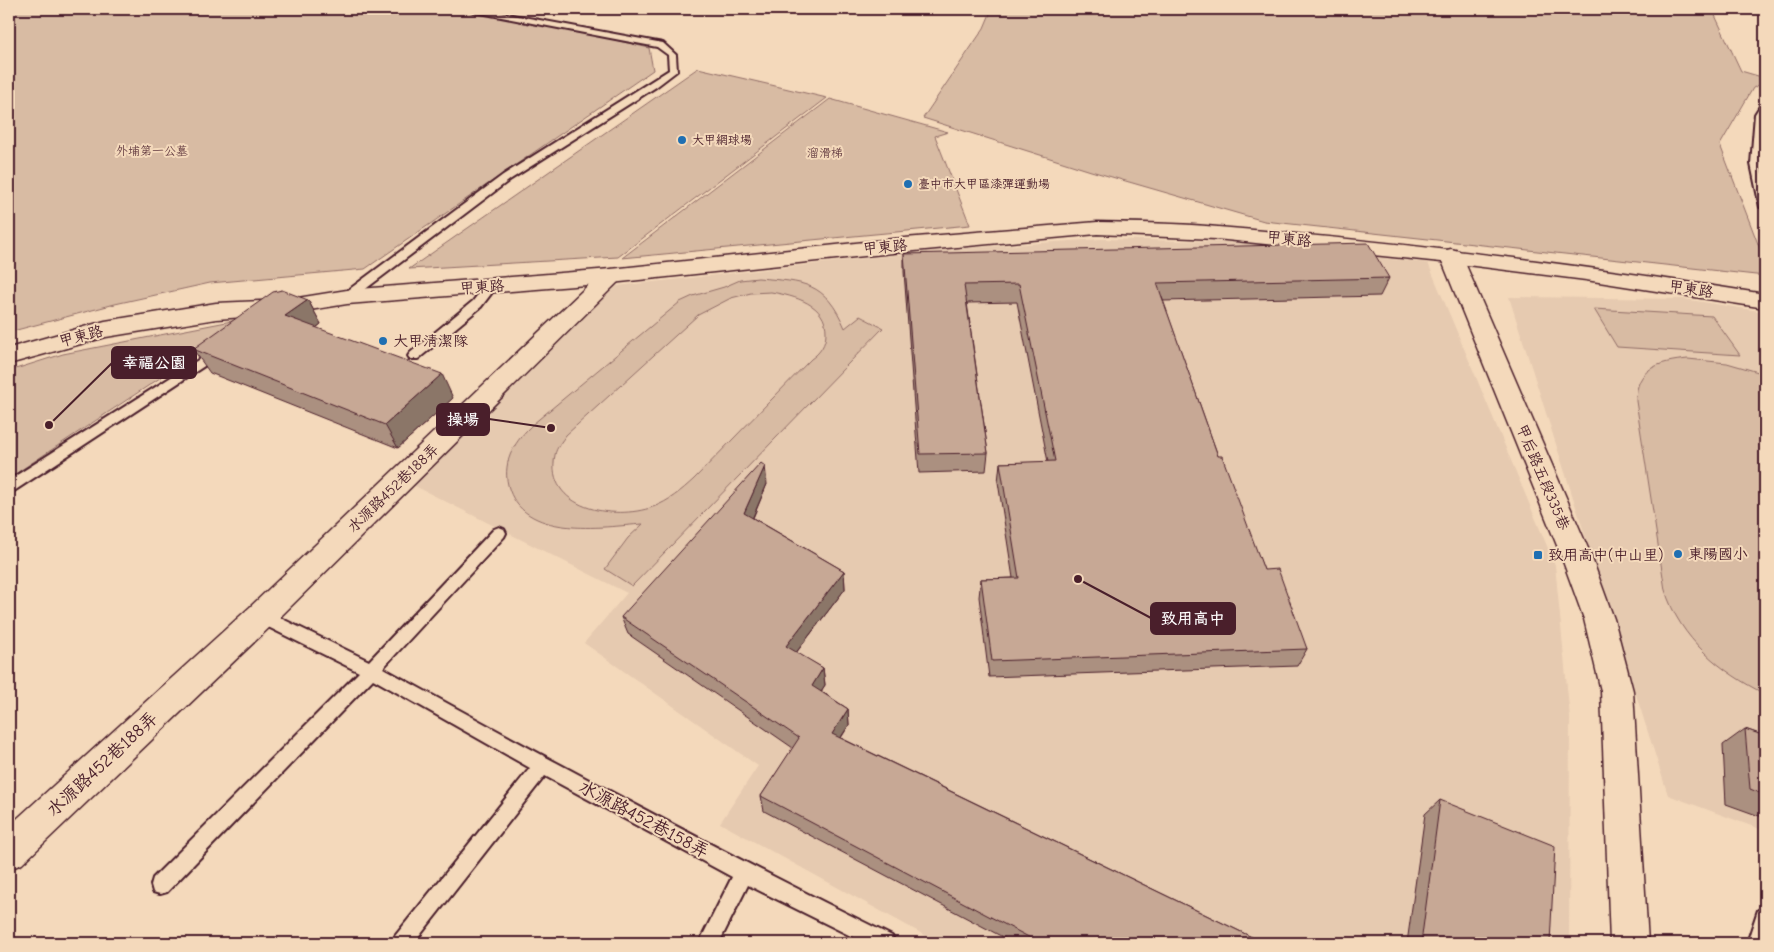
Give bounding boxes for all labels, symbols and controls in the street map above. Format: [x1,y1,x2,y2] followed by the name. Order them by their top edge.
[692,133,752,147] place label: 大甲網球場
[676,134,688,146] marker: 大甲網球場
[116,144,188,158] park label: 外埔第一公墓
[807,146,843,160] park label: 溜滑梯
[918,177,1050,191] place label: 臺中市大甲區漆彈運動場
[902,178,914,190] marker: 臺中市大甲區漆彈運動場
[1266,228,1312,250] street label: 甲東路
[862,236,908,258] street label: 甲東路
[459,276,505,298] street label: 甲東路
[1667,277,1715,301] street label: 甲東路
[57,321,105,351] street label: 甲東路
[393,332,468,350] place label: 大甲清潔隊
[377,335,389,347] marker: 大甲清潔隊
[112,347,196,378] callout: 幸福公園
[122,354,186,372] text: 幸福公園
[437,404,489,435] callout: 操場
[447,411,479,429] text: 操場
[1513,421,1573,533] street label: 甲后路五段335巷
[344,440,442,536] street label: 水源路452巷188弄
[1688,545,1748,563] place label: 東陽國小
[1548,546,1663,564] place label: 致用高中(中山里)
[1672,548,1684,560] marker: 東陽國小
[1532,549,1544,561] marker: 致用高中(中山里)
[1151,603,1235,634] callout: 致用高中
[1161,610,1225,628] text: 致用高中
[43,708,162,821] street label: 水源路452巷188弄
[575,776,712,863] street label: 水源路452巷158弄

